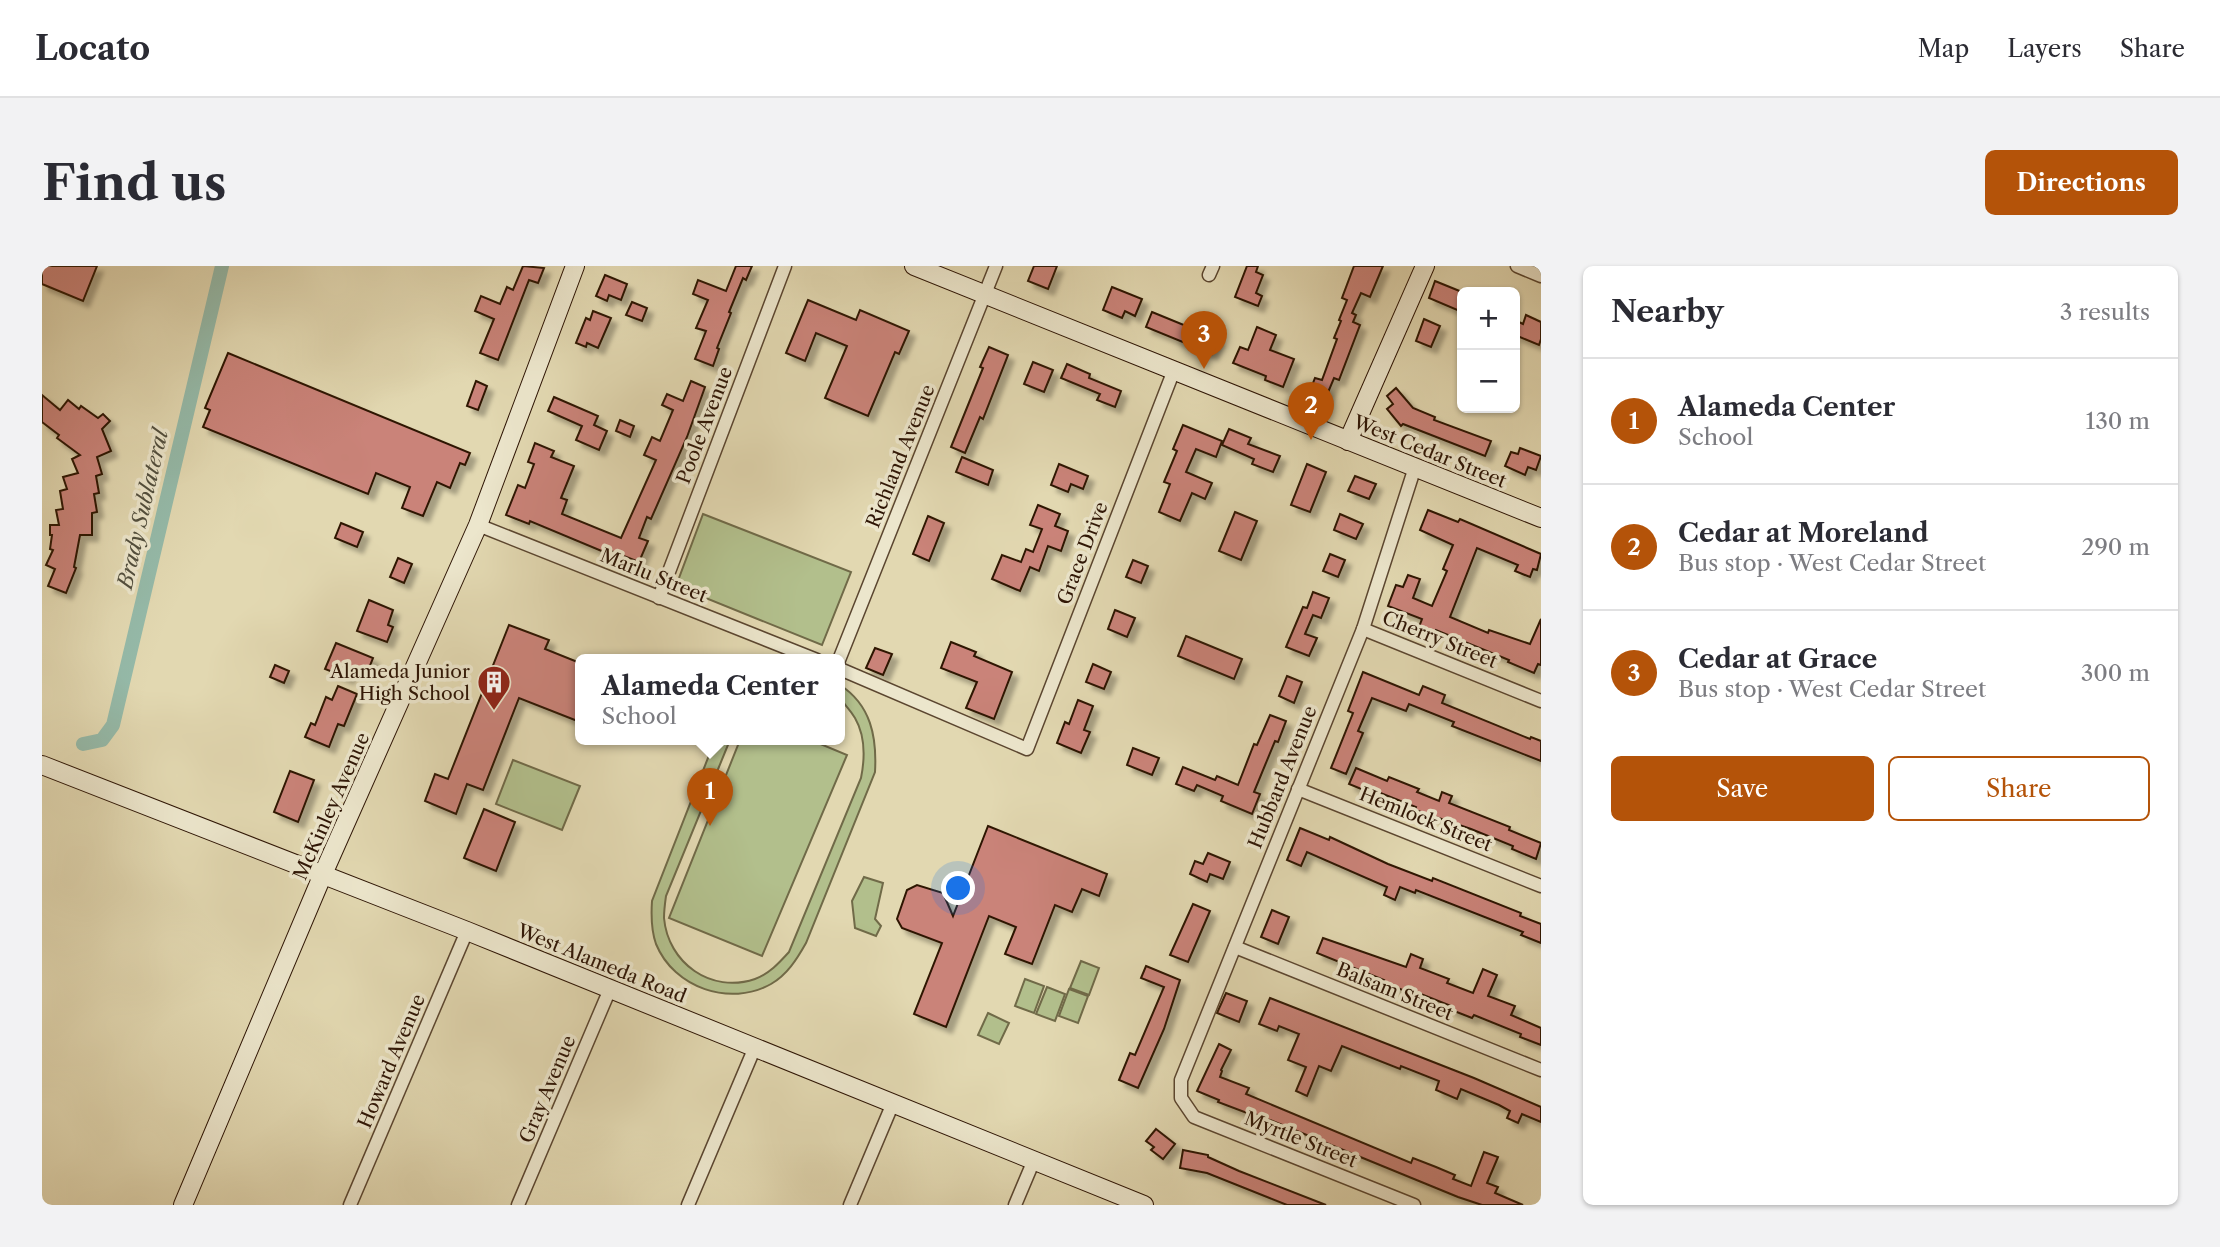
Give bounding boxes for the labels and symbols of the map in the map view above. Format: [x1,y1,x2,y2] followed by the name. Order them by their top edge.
[1181,311,1227,369] pin: 3
[672,363,737,487] street label: Poole Avenue
[861,381,940,531] street label: Richland Avenue
[1288,382,1334,440] pin: 2
[1349,410,1510,493] street label: West Cedar Street
[112,424,174,593] water label: Brady Sublateral
[1052,499,1113,608] street label: Grace Drive
[597,544,711,607] street label: Marlu Street
[1379,606,1501,673] street label: Cherry Street
[329,660,470,705] place label: Alameda Junior High School
[475,663,513,712] building icon: Alameda Junior High School
[1243,703,1322,852] street label: Hubbard Avenue
[289,729,374,883] street label: McKinley Avenue
[687,768,733,826] pin: 1
[1356,782,1496,857] street label: Hemlock Street
[941,871,975,905] your location
[513,919,690,1008] street label: West Alameda Road
[1333,958,1457,1025] street label: Balsam Street
[353,991,430,1132] street label: Howard Avenue
[514,1032,580,1146] street label: Gray Avenue
[1241,1106,1361,1173] street label: Myrtle Street

